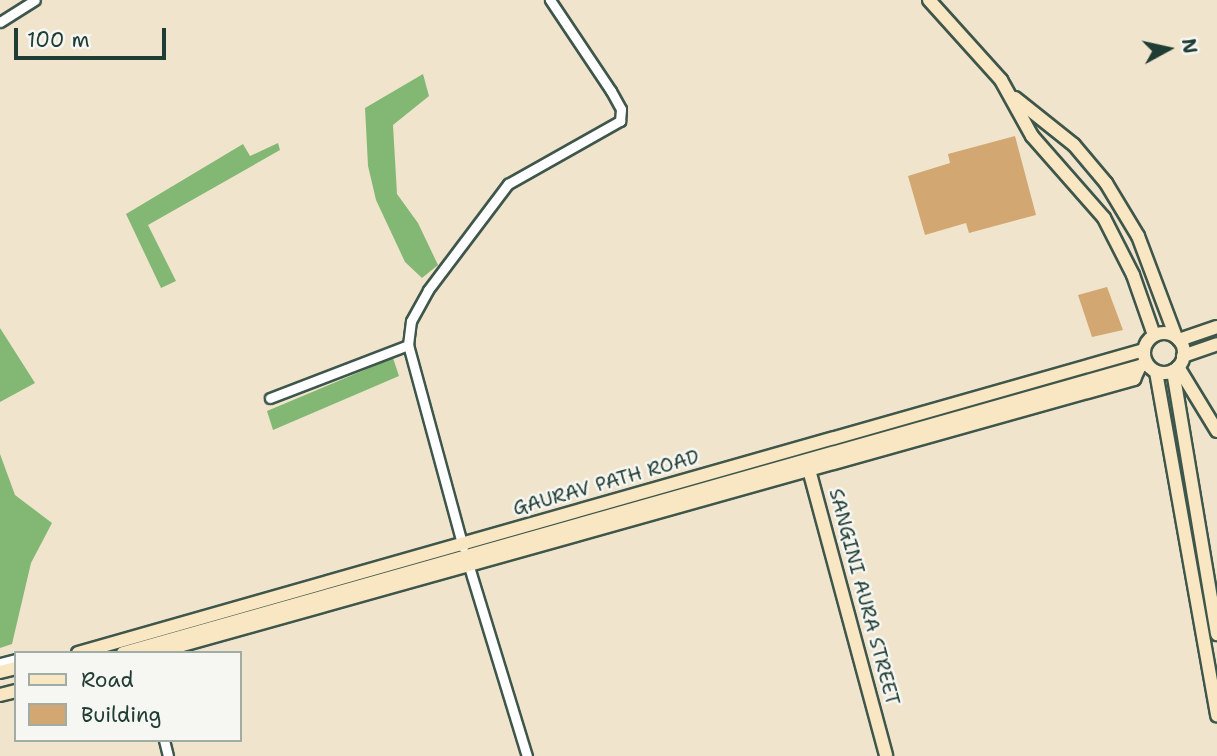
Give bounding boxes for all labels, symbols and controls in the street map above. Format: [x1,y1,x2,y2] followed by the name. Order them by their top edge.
[18,14,170,58] scale bar
[1133,14,1203,84] north arrow
[27,26,90,54] text: 100 m
[1176,37,1203,55] text: N
[510,446,702,520] street label: GAURAV PATH ROAD
[824,486,904,708] street label: SANGINI AURA STREET
[14,651,242,742] legend
[81,666,134,694] text: Road
[81,701,161,729] text: Building

